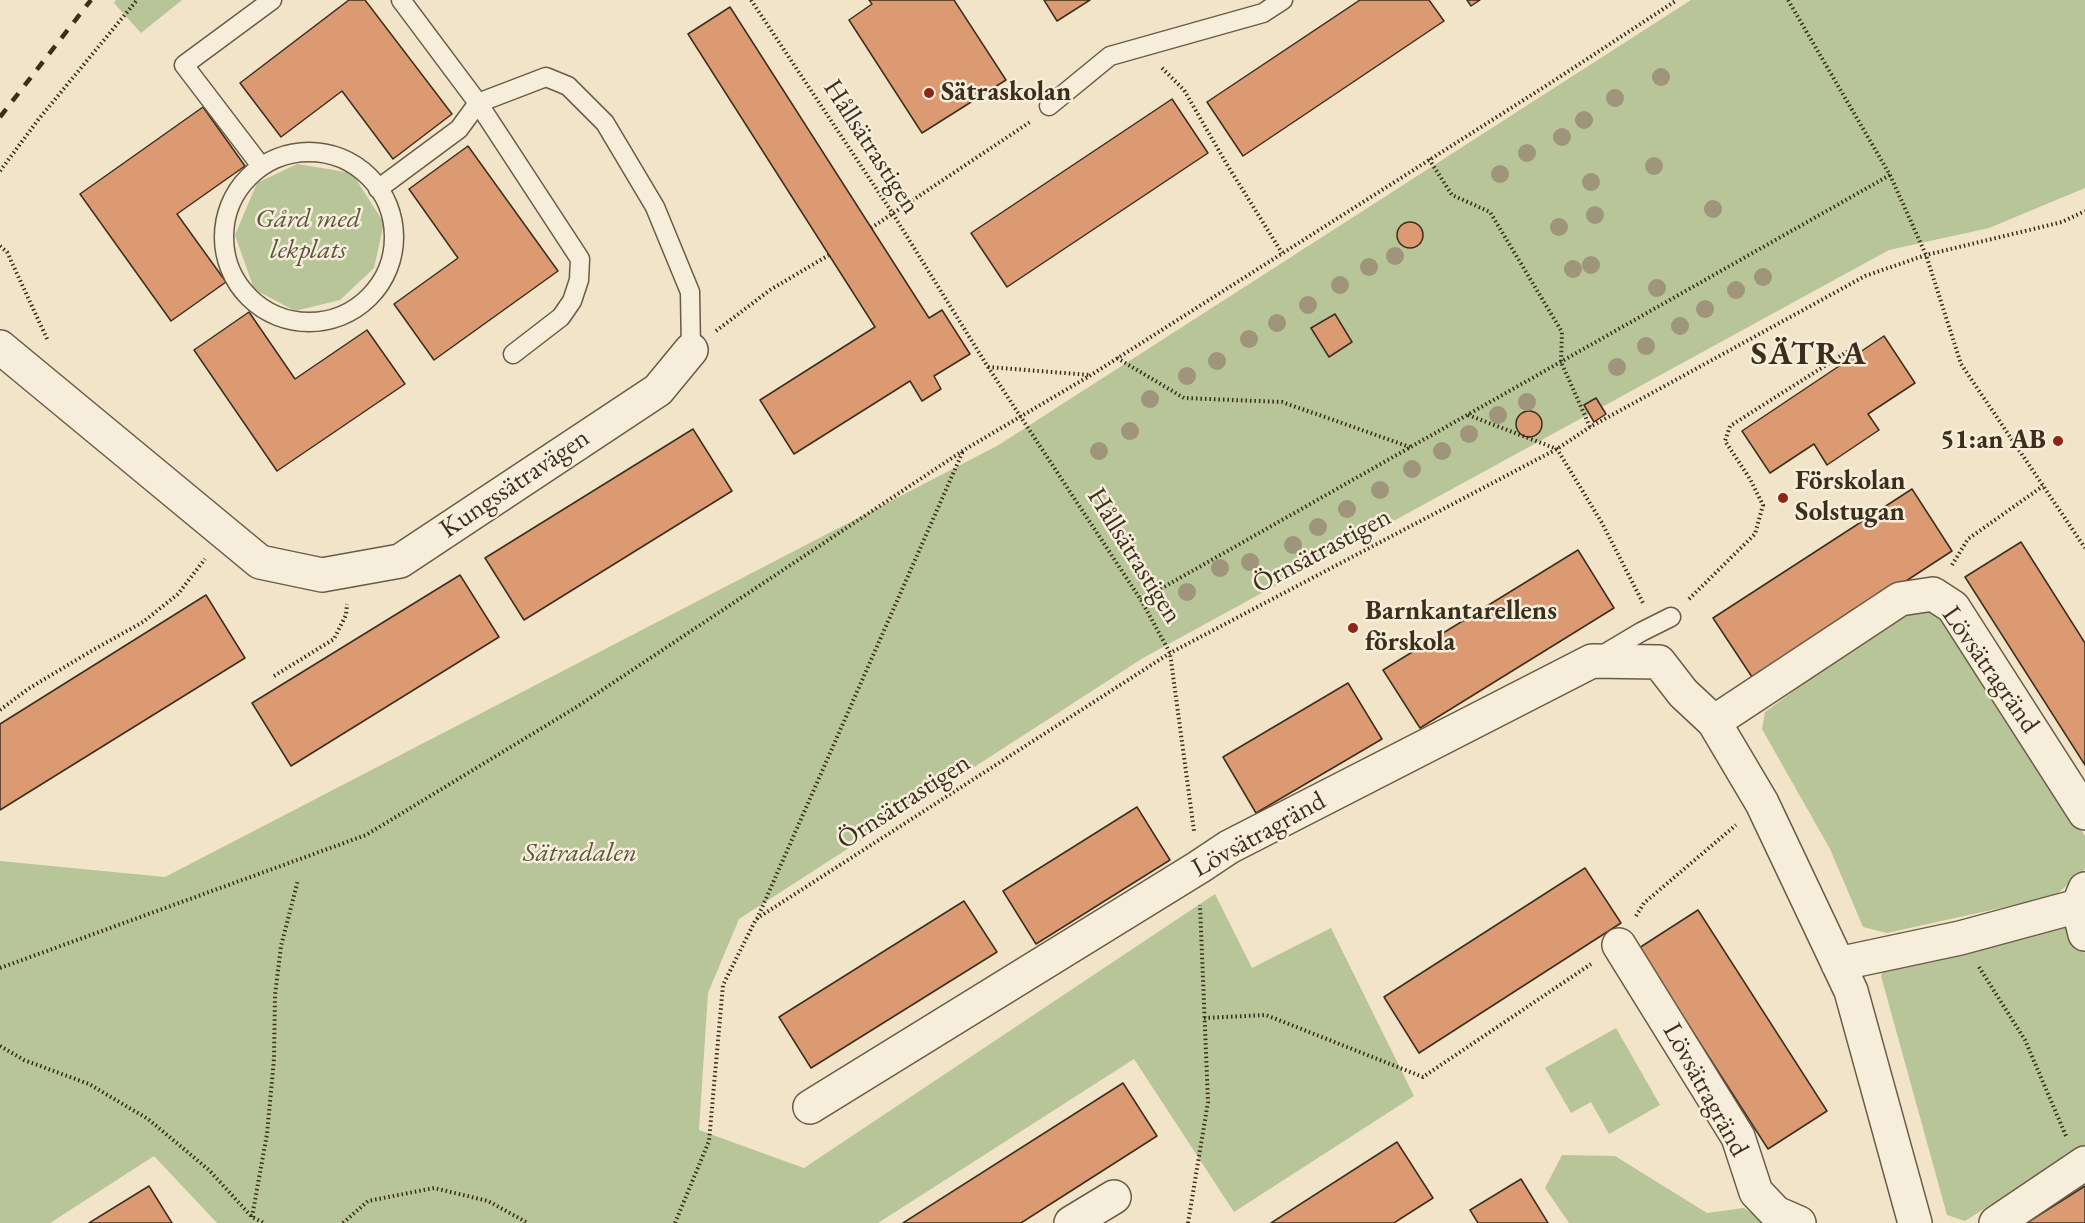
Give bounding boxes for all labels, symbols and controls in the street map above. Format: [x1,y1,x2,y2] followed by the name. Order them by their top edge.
[816,74,926,220] street label: Hållsätrastigen
[941,77,1071,109] place label: Sätraskolan
[922,86,936,100] marker: Sätraskolan
[255,204,361,267] park label: Gård med lekplats
[1751,335,1867,375] district label: SÄTRA
[434,422,596,546] street label: Kungssätravägen
[1940,425,2046,457] place label: 51:an AB
[2051,434,2065,448] marker: 51:an AB
[1795,466,1906,529] place label: Förskolan Solstugan
[1080,482,1188,630] street label: Hållsätrastigen
[1776,491,1790,505] marker: Förskolan Solstugan
[1247,501,1397,601] street label: Örnsätrastigen
[1365,596,1557,659] place label: Barnkantarellens förskola
[1934,600,2046,740] street label: Lövsätragränd
[1346,621,1360,635] marker: Barnkantarellens förskola
[831,747,977,857] street label: Örnsätrastigen
[1187,785,1331,885] street label: Lövsätragränd
[523,838,637,870] park label: Sätradalen
[1655,1018,1755,1162] street label: Lövsätragränd

